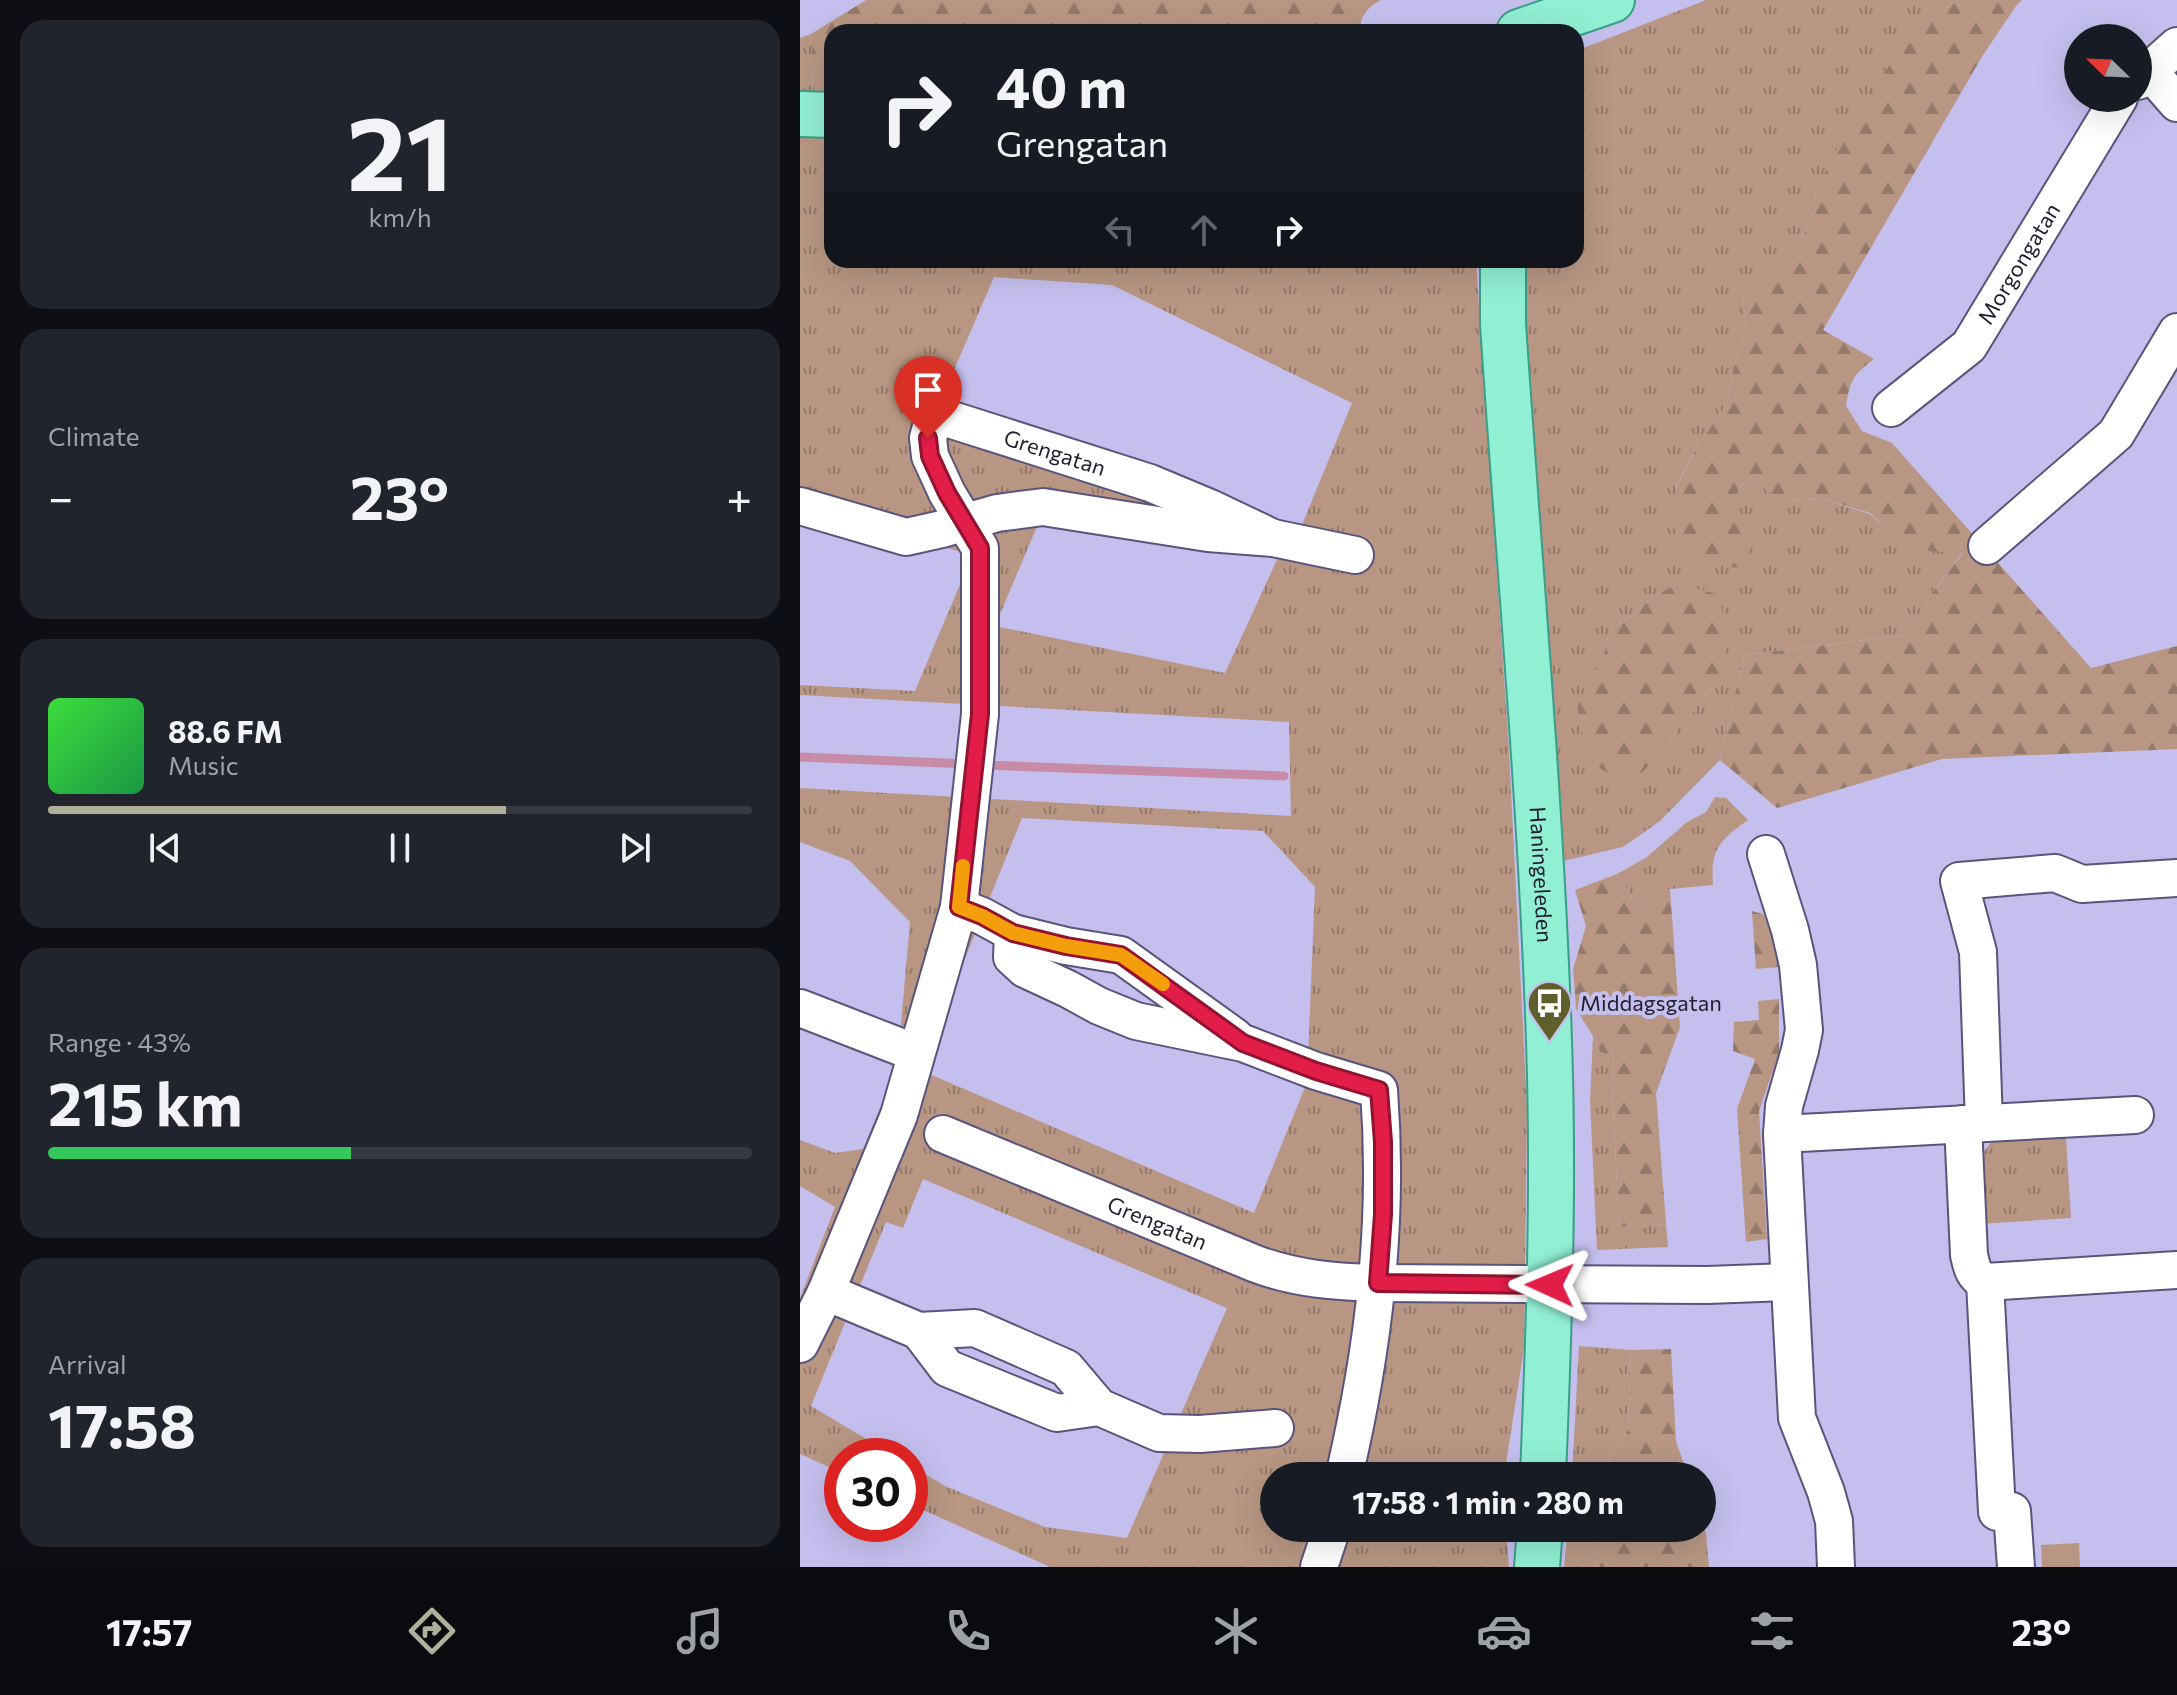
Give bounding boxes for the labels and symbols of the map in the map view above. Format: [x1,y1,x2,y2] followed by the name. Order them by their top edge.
[2064,24,2152,112] north arrow
[1971,198,2065,329] street label: Morgongatan
[894,356,962,438] pin
[1001,423,1109,481] street label: Grengatan
[1524,806,1559,943] street label: Haningeleden
[1525,979,1573,1042] bus stop icon: Middagsgatan
[1580,989,1722,1016] place label: Middagsgatan
[1104,1190,1211,1255] street label: Grengatan
[1508,1243,1592,1327] position arrow
[824,1438,928,1542] speed limit sign: 30

